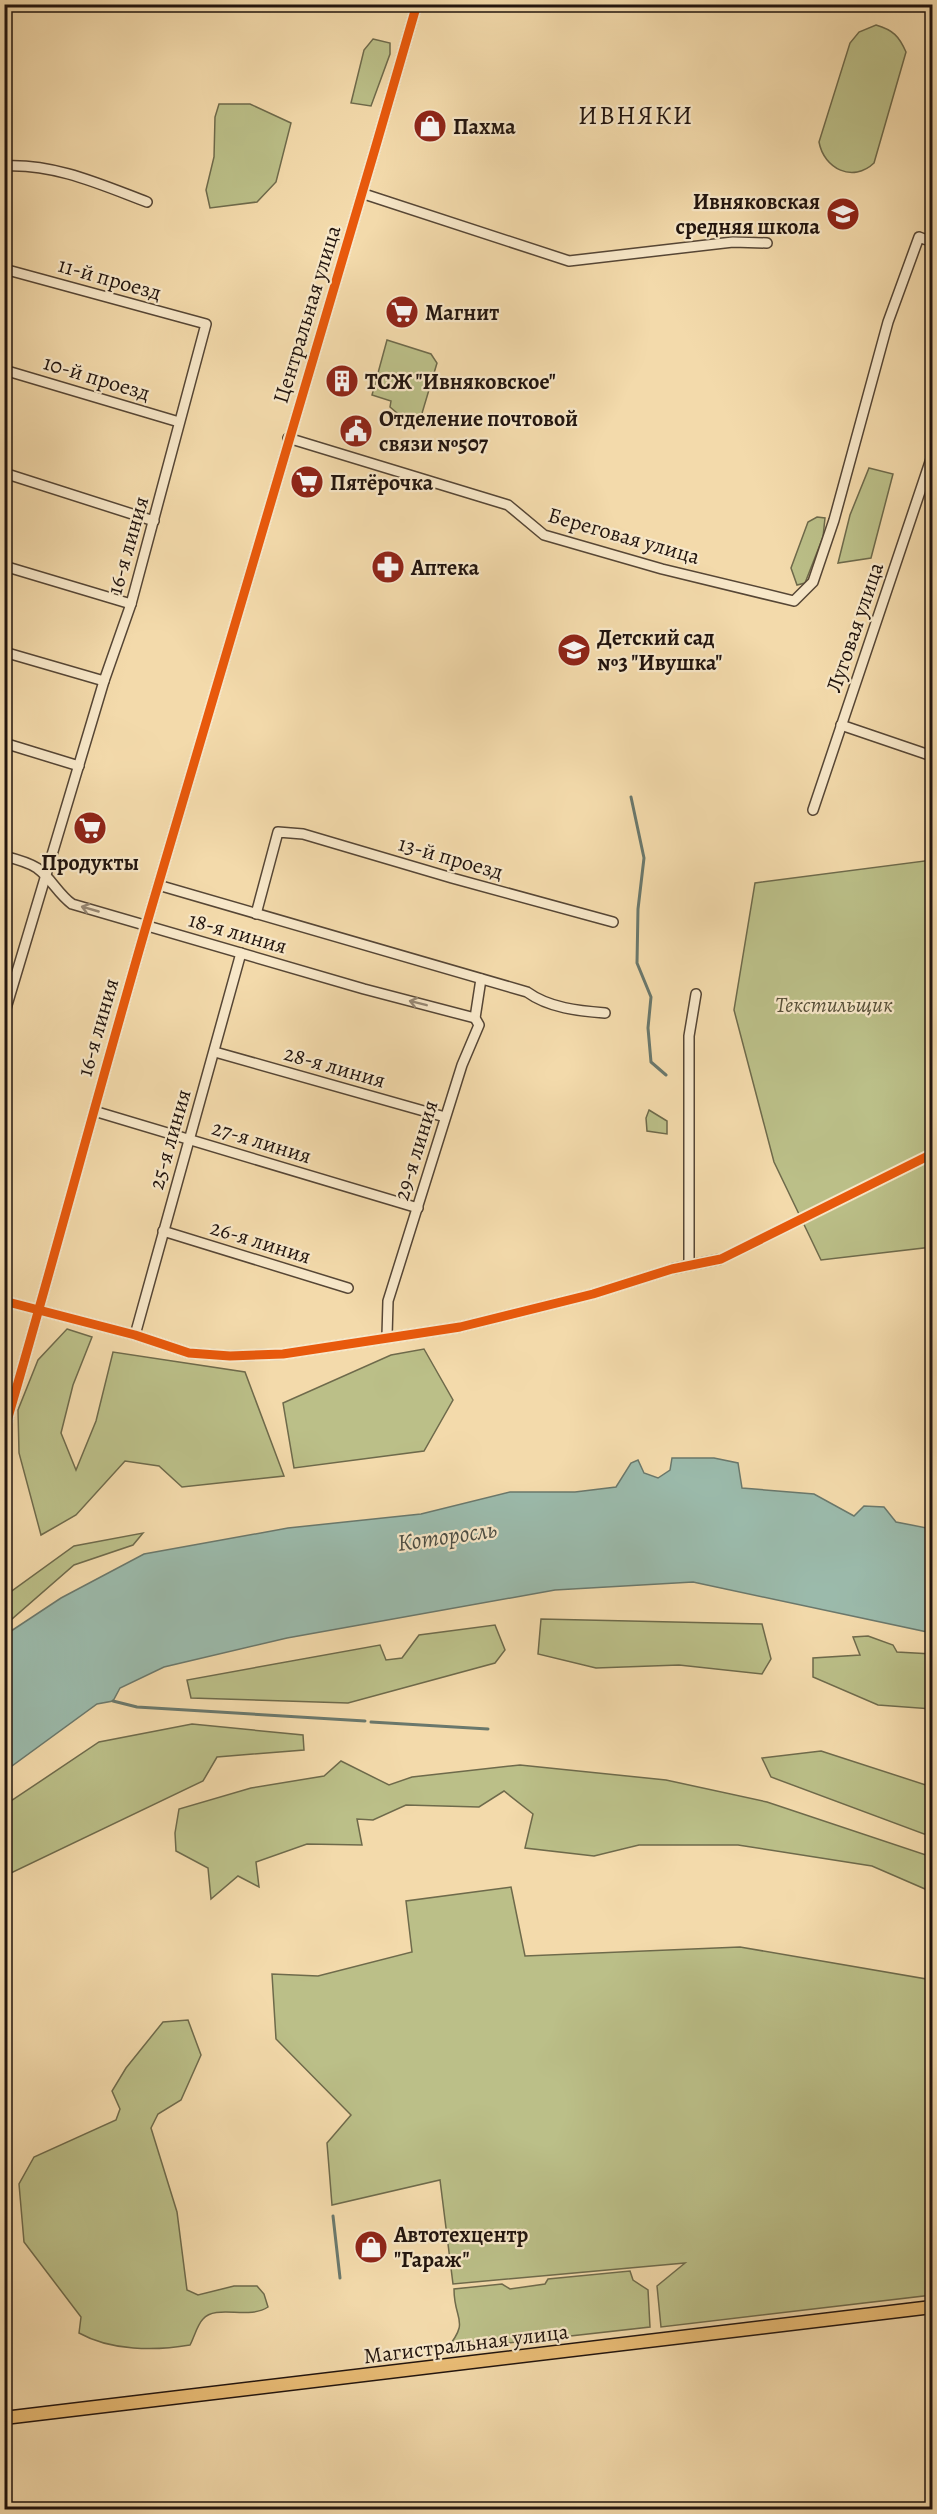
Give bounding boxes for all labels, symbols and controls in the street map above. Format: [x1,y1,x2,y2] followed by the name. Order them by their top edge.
[578,98,694,133] district label: ИВНЯКИ
[412,108,448,144] shop icon: Пахма
[453,112,516,142] place label: Пахма
[676,187,821,242] place label: Ивняковская средняя школа
[825,196,861,232] school or university icon: Ивняковская средняя школа
[266,221,349,407] street label: Центральная улица
[55,250,165,308] street label: 11-й проезд
[384,294,420,330] supermarket icon: Магнит
[425,298,499,328] place label: Магнит
[40,347,154,408] street label: 10-й проезд
[324,363,360,399] building icon: ТСЖ "Ивняковское"
[365,367,556,397] place label: ТСЖ "Ивняковское"
[379,404,578,459] place label: Отделение почтовой связи №507
[338,413,374,449] public building icon: Отделение почтовой связи №507
[289,464,325,500] supermarket icon: Пятёрочка
[330,468,434,498] place label: Пятёрочка
[100,493,156,598] street label: 16-я линия
[544,500,704,572] street label: Береговая улица
[370,549,406,585] pharmacy icon: Аптека
[410,553,480,583] place label: Аптека
[819,557,891,696] street label: Луговая улица
[597,623,722,678] place label: Детский сад №3 "Ивушка"
[556,632,592,668] school or university icon: Детский сад №3 "Ивушка"
[72,810,108,846] supermarket icon: Продукты
[395,829,507,887] street label: 13-й проезд
[41,848,139,878] place label: Продукты
[81,903,100,914] one-way arrow
[185,905,291,961] street label: 18-я линия
[70,975,126,1080] street label: 16-я линия
[775,990,893,1020] park label: Текстильщик
[409,997,428,1008] one-way arrow
[281,1038,389,1096] street label: 28-я линия
[141,1086,199,1193] street label: 25-я линия
[386,1096,445,1204] street label: 29-я линия
[208,1113,315,1171] street label: 27-я линия
[207,1212,315,1271] street label: 26-я линия
[395,1513,499,1559] water label: Которосль
[393,2220,529,2275] place label: Автотехцентр "Гараж"
[353,2229,389,2265] shop icon: Автотехцентр "Гараж"
[362,2316,571,2371] street label: Магистральная улица

